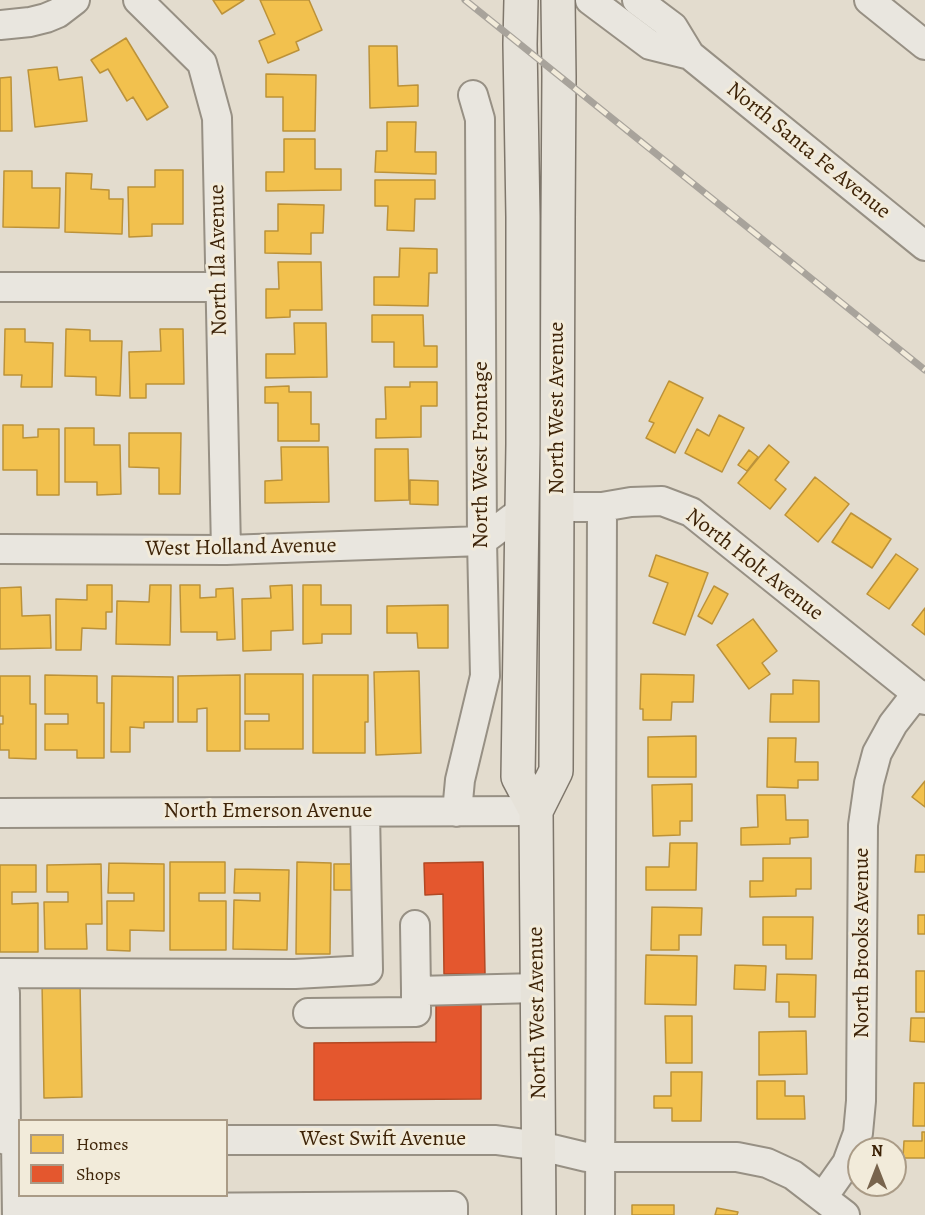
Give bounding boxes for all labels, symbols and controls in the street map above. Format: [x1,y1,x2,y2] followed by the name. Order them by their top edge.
[721,77,895,225] street label: North Santa Fe Avenue
[204,184,234,336] street label: North Ila Avenue
[545,322,571,494] street label: North West Avenue
[469,361,495,549] street label: North West Frontage
[680,503,828,627] street label: North Holt Avenue
[145,533,337,563] street label: West Holland Avenue
[164,799,372,825] street label: North Emerson Avenue
[850,848,876,1038] street label: North Brooks Avenue
[523,926,553,1100] street label: North West Avenue
[18,1119,228,1197] legend
[300,1127,466,1153] street label: West Swift Avenue
[76,1132,128,1156] text: Homes
[847,1137,907,1197] north arrow
[871,1140,883,1162] text: N
[76,1162,121,1186] text: Shops

